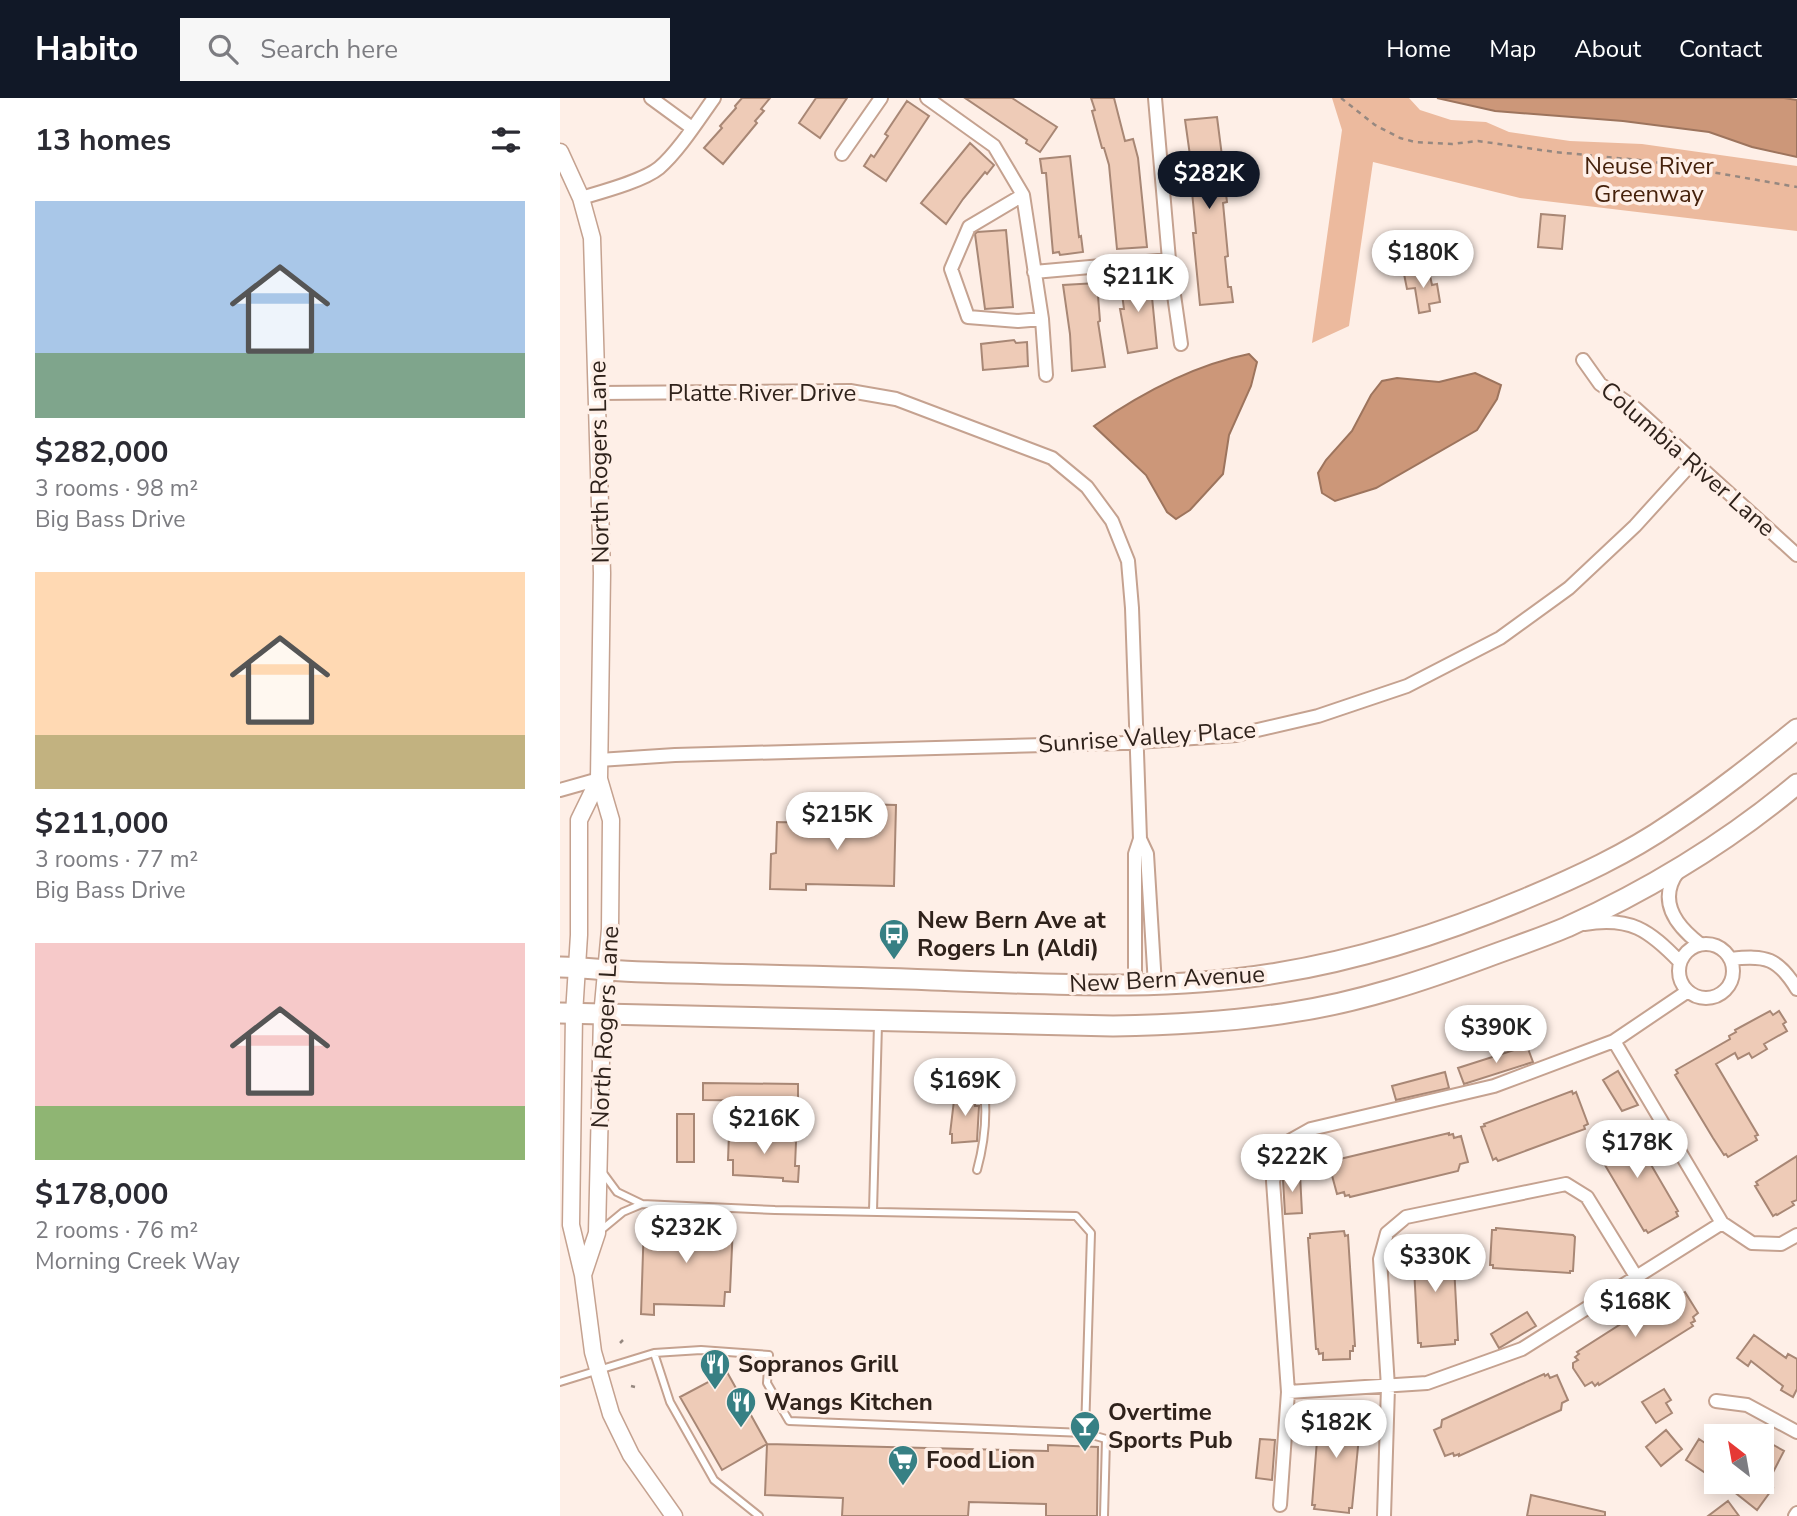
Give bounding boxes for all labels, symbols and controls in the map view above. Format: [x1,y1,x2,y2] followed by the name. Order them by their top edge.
[180,18,670,81] search box
[35,27,138,72] text: Habito
[204,30,242,68] icon: search
[260,32,398,67] text: Search here
[1386,33,1451,65] text: Home
[1489,33,1536,65] text: Map
[1574,33,1641,65] text: About
[1679,33,1762,65] text: Contact
[35,120,171,161] text: 13 homes
[487,121,525,159] icon: filters
[1584,150,1714,210] park label: Neuse River Greenway
[1160,152,1258,211] pin: $282K
[1174,158,1244,189] text: $282K
[1374,230,1472,290] pin: $180K
[1388,237,1458,268] text: $180K
[217,246,343,372] icon: home
[1089,254,1187,314] pin: $211K
[1103,261,1173,292] text: $211K
[581,360,617,564] street label: North Rogers Lane
[1594,374,1782,544] street label: Columbia River Lane
[668,377,856,409] street label: Platte River Drive
[35,432,168,473] text: $282,000
[35,473,198,504] text: 3 rooms · 98 m²
[35,504,186,535] text: Big Bass Drive
[217,617,343,743] icon: home
[1037,713,1257,761] street label: Sunrise Valley Place
[788,792,886,852] pin: $215K
[802,799,872,830] text: $215K
[35,803,168,844] text: $211,000
[35,844,198,875] text: 3 rooms · 77 m²
[35,875,186,906] text: Big Bass Drive
[917,904,1106,964] place label: New Bern Ave at Rogers Ln (Aldi)
[877,917,911,961] bus stop icon: New Bern Ave at Rogers Ln (Aldi)
[584,925,626,1129] street label: North Rogers Lane
[1068,958,1266,1000] street label: New Bern Avenue
[217,988,343,1114] icon: home
[1447,1006,1545,1065] pin: $390K
[1461,1012,1531,1043] text: $390K
[916,1058,1014,1118] pin: $169K
[930,1065,1000,1096] text: $169K
[715,1096,813,1156] pin: $216K
[729,1103,799,1134] text: $216K
[1588,1121,1686,1180] pin: $178K
[1602,1127,1672,1158] text: $178K
[1243,1134,1341,1194] pin: $222K
[1257,1141,1327,1172] text: $222K
[35,1174,168,1215] text: $178,000
[637,1206,735,1265] pin: $232K
[651,1212,721,1243] text: $232K
[35,1215,198,1246] text: 2 rooms · 76 m²
[1386,1234,1484,1294] pin: $330K
[1400,1241,1470,1272] text: $330K
[35,1246,240,1277] text: Morning Creek Way
[1586,1280,1684,1339] pin: $168K
[1600,1286,1670,1317] text: $168K
[698,1347,732,1391] restaurant icon: Sopranos Grill
[738,1348,899,1380] place label: Sopranos Grill
[724,1385,758,1429] restaurant icon: Wangs Kitchen
[764,1386,933,1418] place label: Wangs Kitchen
[1108,1396,1233,1456] place label: Overtime Sports Pub
[1287,1400,1385,1460] pin: $182K
[1301,1407,1371,1438] text: $182K
[1068,1409,1102,1453] bar icon: Overtime Sports Pub
[1704,1424,1774,1494] north arrow
[1704,1424,1774,1494] map controls
[886,1443,920,1487] supermarket icon: Food Lion
[926,1444,1035,1476] place label: Food Lion

